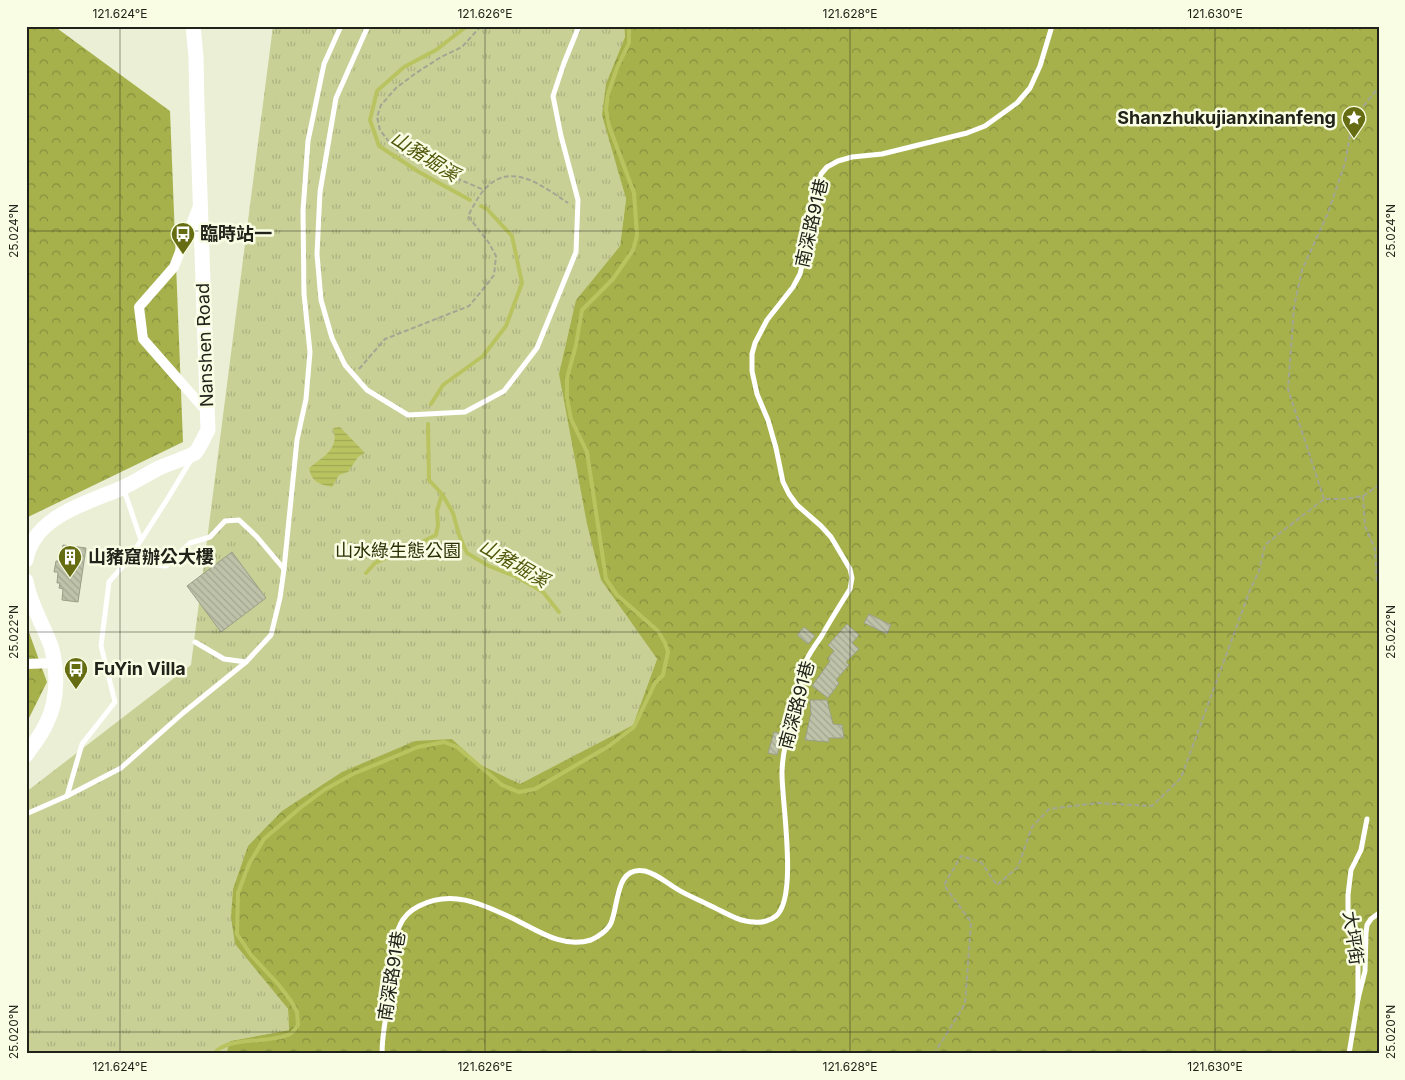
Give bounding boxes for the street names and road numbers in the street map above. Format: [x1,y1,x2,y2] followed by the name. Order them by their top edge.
[791,176,832,269] street label: 南深路91巷
[192,283,217,407] street label: Nanshen Road
[775,658,818,751] street label: 南深路91巷
[1339,910,1368,966] street label: 大坪街
[374,930,409,1022] street label: 南深路91巷

